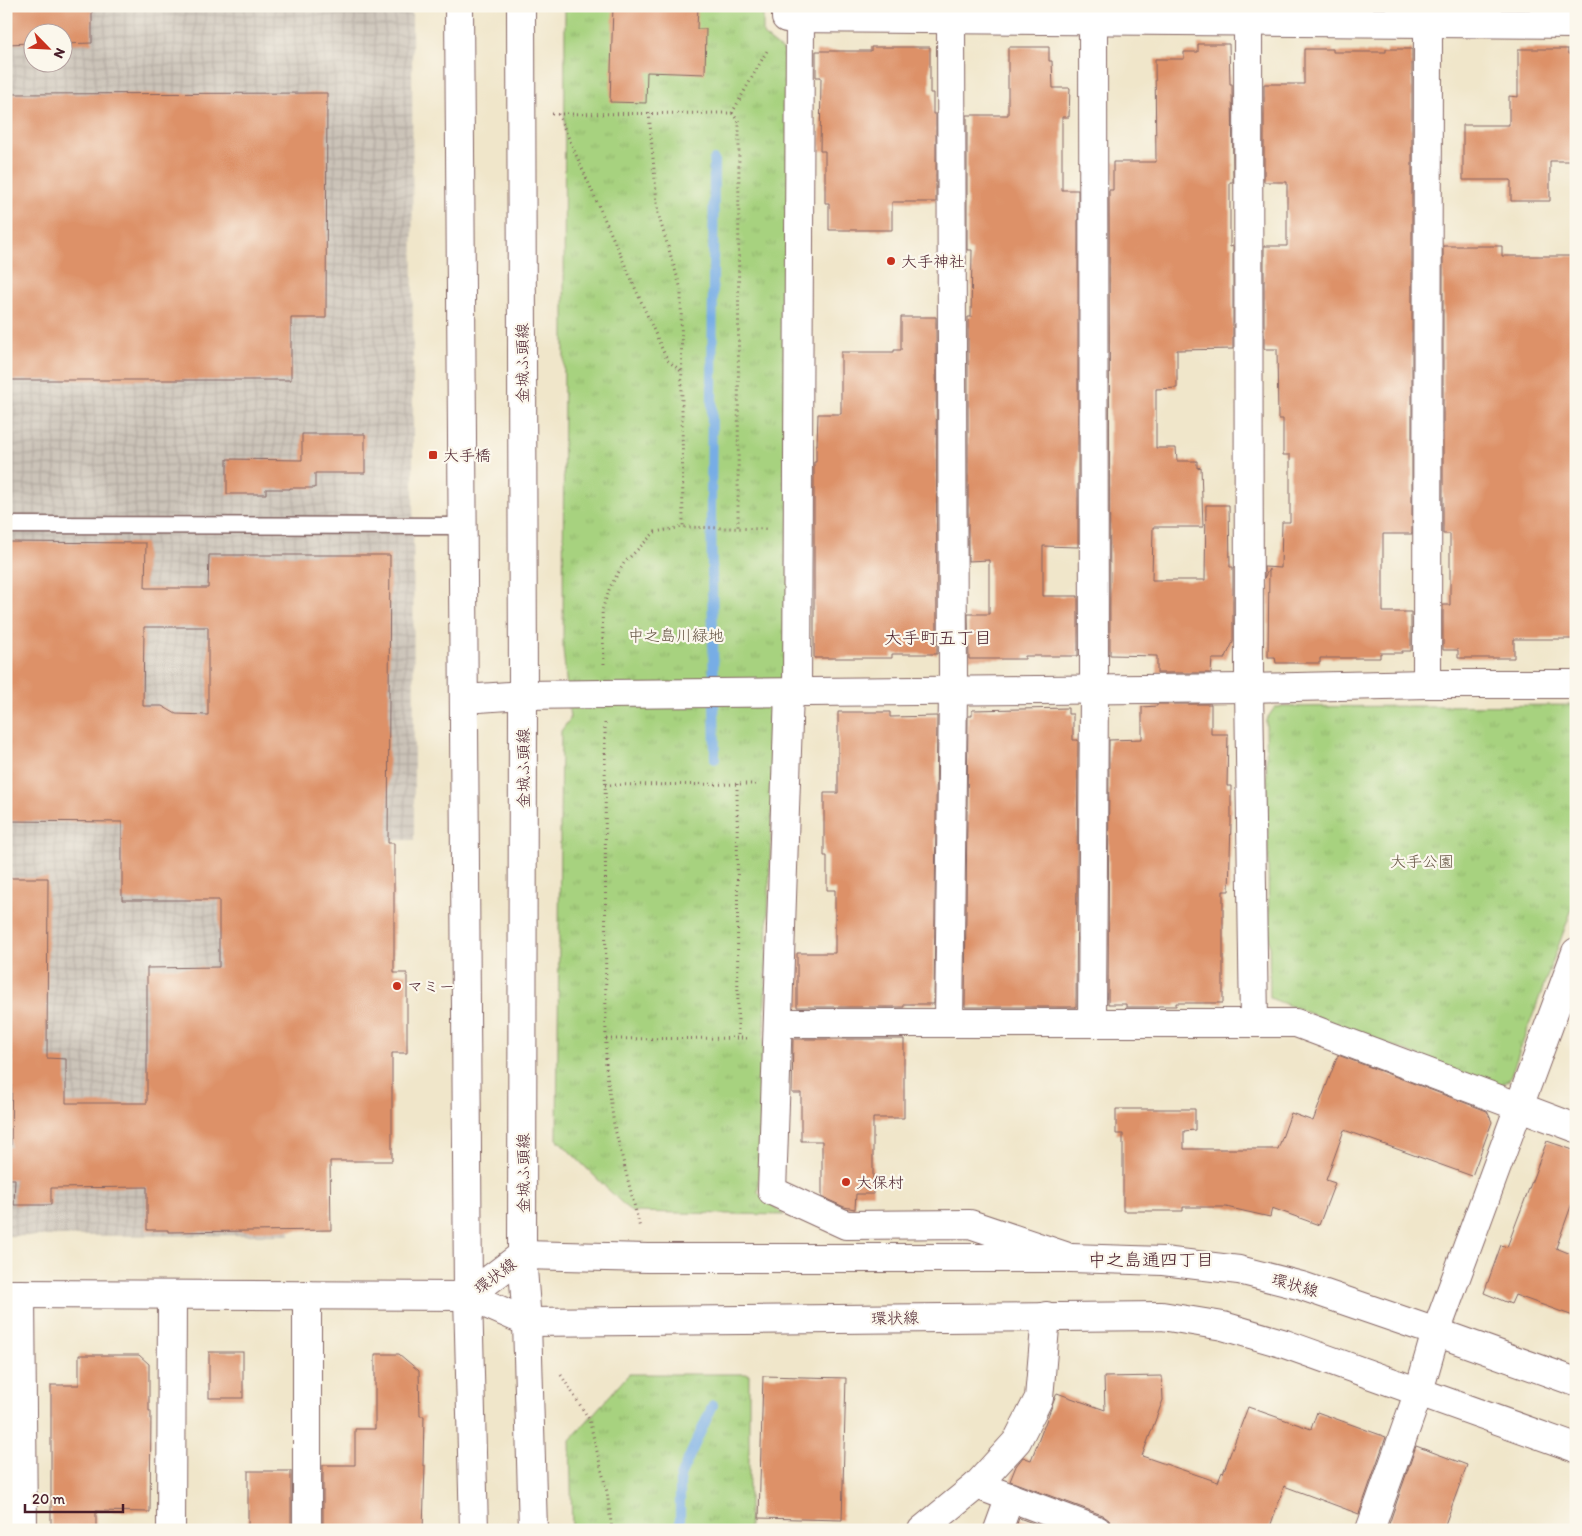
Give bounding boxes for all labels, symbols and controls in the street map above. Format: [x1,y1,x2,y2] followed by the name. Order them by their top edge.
[22,22,72,72] north arrow
[50,45,69,61] text: N
[901,252,965,271] place label: 大手神社
[885,255,897,267] marker: 大手神社
[513,323,532,403] street label: 金城ふ頭線
[443,446,491,465] place label: 大手橋
[427,449,439,461] marker: 大手橋
[628,626,724,645] park label: 中之島川緑地
[884,627,992,649] district label: 大手町五丁目
[514,728,533,808] street label: 金城ふ頭線
[1390,852,1454,871] park label: 大手公園
[407,977,455,996] place label: マミー
[391,980,403,992] marker: マミー
[514,1133,533,1213] street label: 金城ふ頭線
[856,1173,904,1192] place label: 大保村
[840,1176,852,1188] marker: 大保村
[1088,1249,1214,1271] district label: 中之島通四丁目
[470,1254,520,1298] street label: 環状線
[1269,1269,1321,1301] street label: 環状線
[871,1308,919,1328] street label: 環状線
[25,1481,122,1513] scale bar
[32,1490,66,1508] text: 20 m

